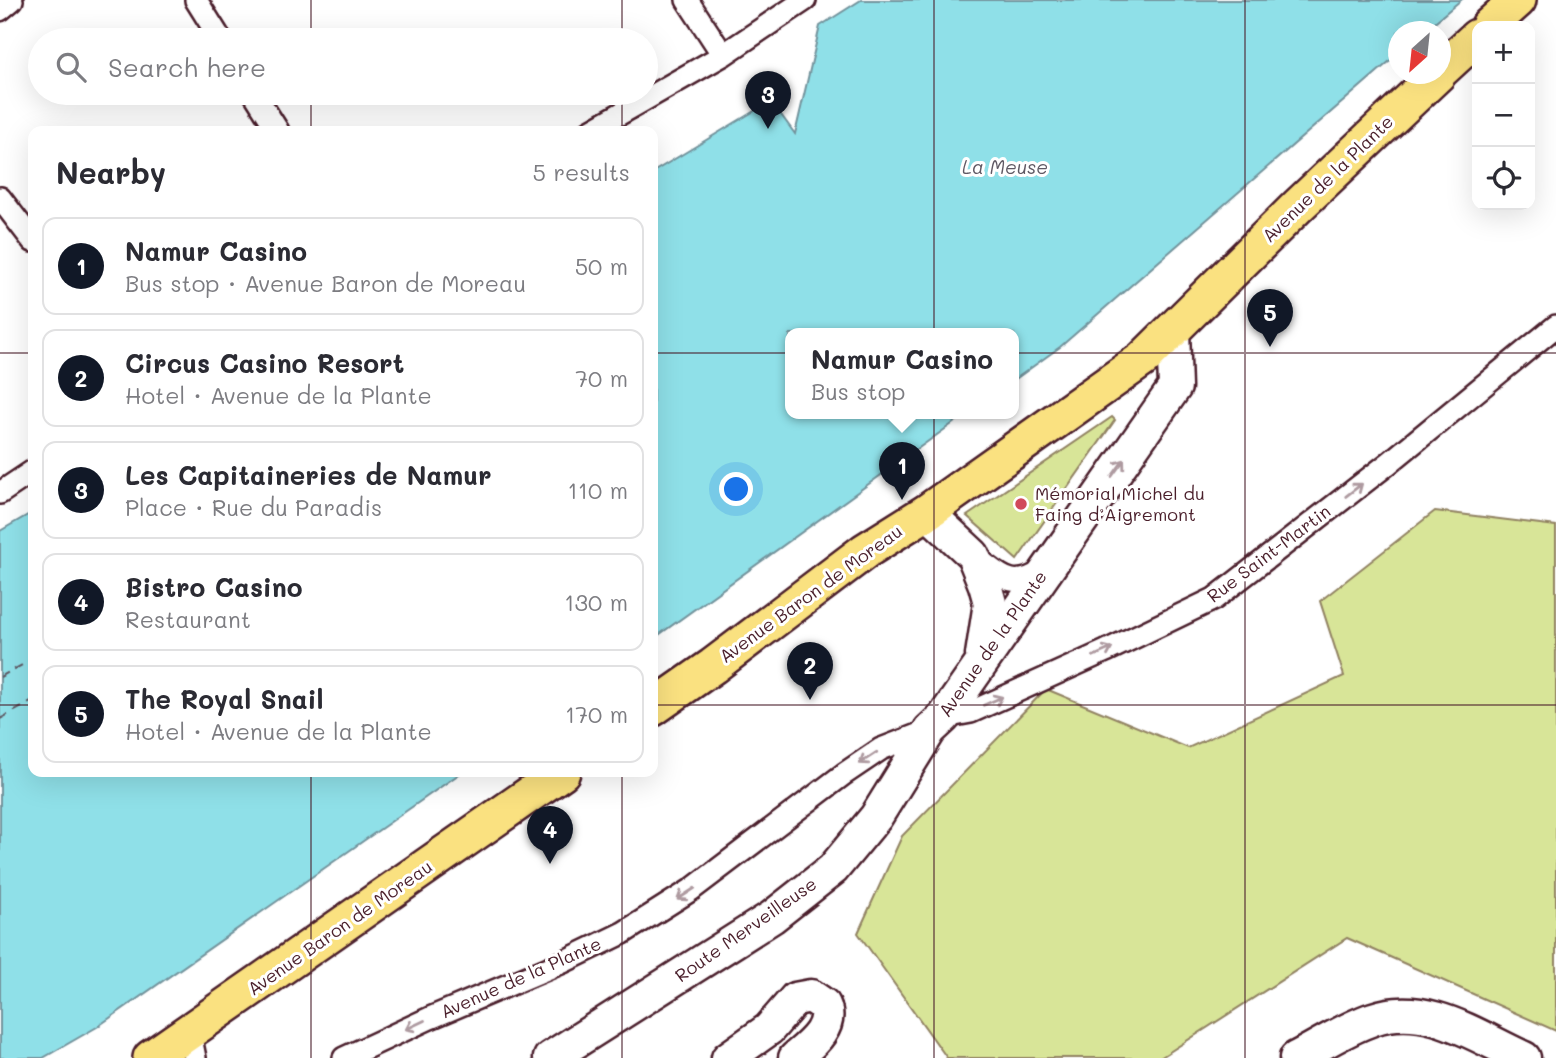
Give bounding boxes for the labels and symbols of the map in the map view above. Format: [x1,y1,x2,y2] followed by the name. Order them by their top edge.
[1388,21,1451,84] north arrow
[745,71,791,129] pin: 3
[1257,109,1398,247] street label: Avenue de la Plante
[962,154,1048,179] water label: La Meuse
[1247,289,1293,347] pin: 5
[879,442,925,500] pin: 1
[1111,459,1126,478] one-way arrow
[719,472,753,506] your location
[1035,481,1205,526] place label: Mémorial Michel du Faing d’Aigremont
[1345,482,1363,497] one-way arrow
[1013,496,1029,512] marker: Mémorial Michel du Faing d’Aigremont
[1202,499,1335,608] street label: Rue Saint-Martin
[714,519,907,668] street label: Avenue Baron de Moreau
[933,565,1052,721] street label: Avenue de la Plante
[787,642,833,700] pin: 2
[1092,645,1113,658] one-way arrow
[982,694,1003,708] one-way arrow
[859,751,878,765] one-way arrow
[527,806,573,864] pin: 4
[242,854,437,1000] street label: Avenue Baron de Moreau
[670,871,821,987] street label: Route Merveilleuse
[676,887,696,901] one-way arrow
[436,931,605,1023] street label: Avenue de la Plante
[405,1019,427,1032] one-way arrow

